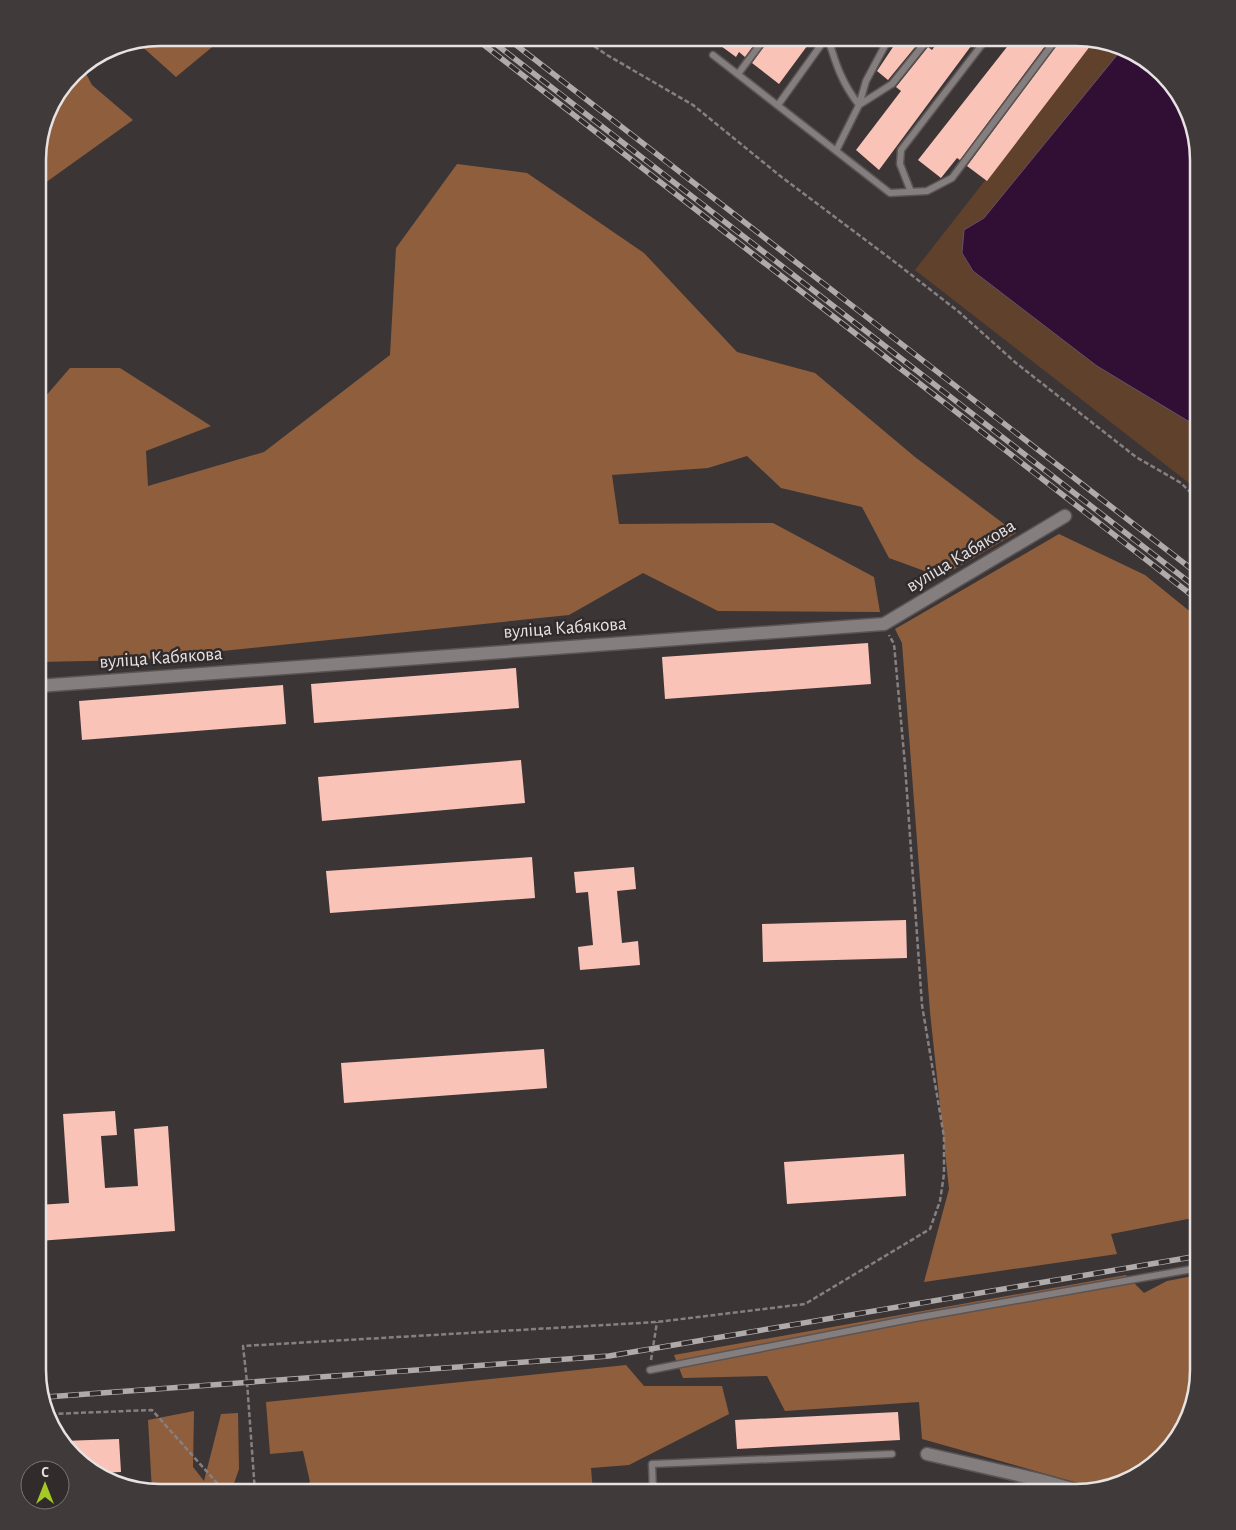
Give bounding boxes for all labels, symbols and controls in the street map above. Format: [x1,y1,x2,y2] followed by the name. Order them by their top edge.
[903,516,1019,596] street label: вуліца Кабякова
[503,614,628,642] street label: вуліца Кабякова
[99,644,224,672] street label: вуліца Кабякова
[20,1460,70,1510] north arrow
[41,1466,49,1480] text: С

